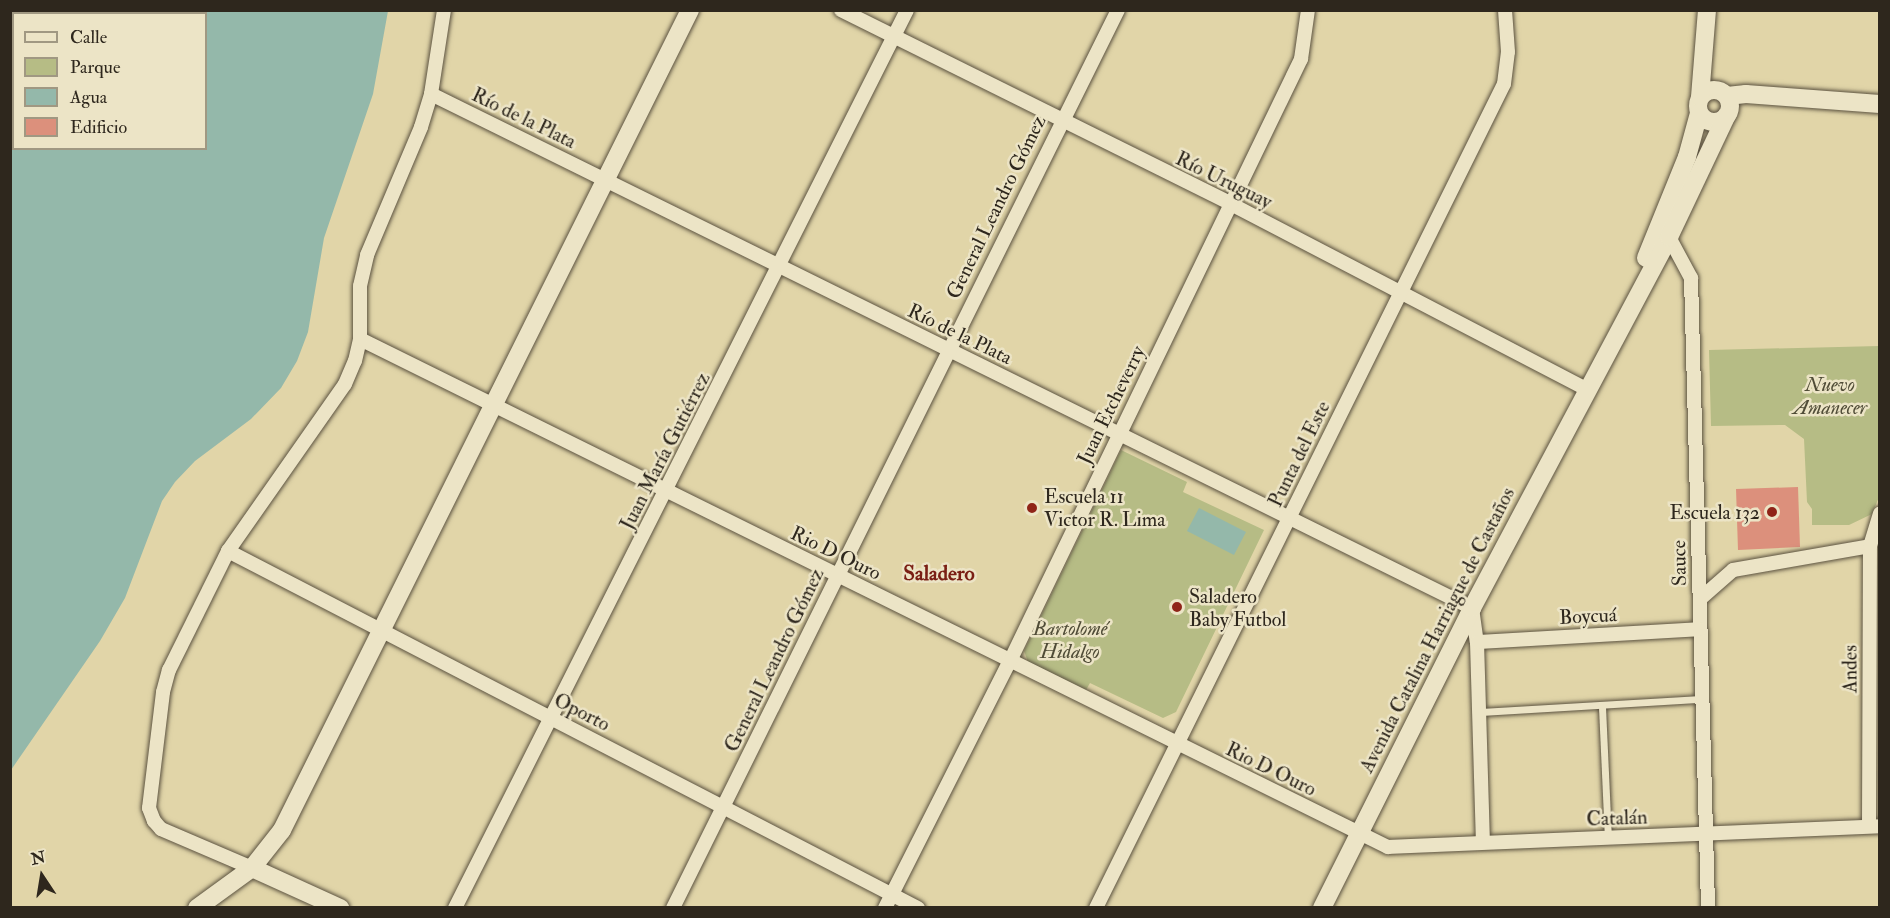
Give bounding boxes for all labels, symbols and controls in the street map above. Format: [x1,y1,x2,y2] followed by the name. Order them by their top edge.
[12,12,207,150] legend
[70,26,107,49] text: Calle
[70,56,120,79] text: Parque
[468,82,580,154] street label: Río de la Plata
[70,86,107,109] text: Agua
[941,111,1051,303] street label: General Leandro Gómez
[70,116,127,139] text: Edificio
[1172,146,1276,214] street label: Río Uruguay
[904,298,1016,370] street label: Río de la Plata
[1072,342,1150,468] street label: Juan Etcheverry
[615,368,715,534] street label: Juan María Gutiérrez
[1793,373,1867,420] park label: Nuevo Amanecer
[1263,397,1335,511] street label: Punta del Este
[1354,483,1520,777] street label: Avenida Catalina Harriague de Castaños
[1044,484,1166,531] place label: Escuela 11 Victor R. Lima
[1669,500,1760,524] place label: Escuela 132
[1025,501,1039,515] marker: Escuela 11 Victor R. Lima
[1765,505,1779,519] marker: Escuela 132
[787,521,885,585] street label: Rio D Ouro
[1667,540,1691,586] street label: Sauce
[903,561,975,587] district label: Saladero
[719,564,829,756] street label: General Leandro Gómez
[1189,584,1286,631] place label: Saladero Baby Futbol
[1170,600,1184,614] marker: Saladero Baby Futbol
[1558,603,1618,629] street label: Boycuá
[1033,616,1107,663] park label: Bartolomé Hidalgo
[1838,645,1862,693] street label: Andes
[550,688,614,736] street label: Oporto
[1222,737,1320,801] street label: Rio D Ouro
[1586,805,1648,831] street label: Catalán
[12,846,72,906] north arrow
[29,847,47,870] text: N

